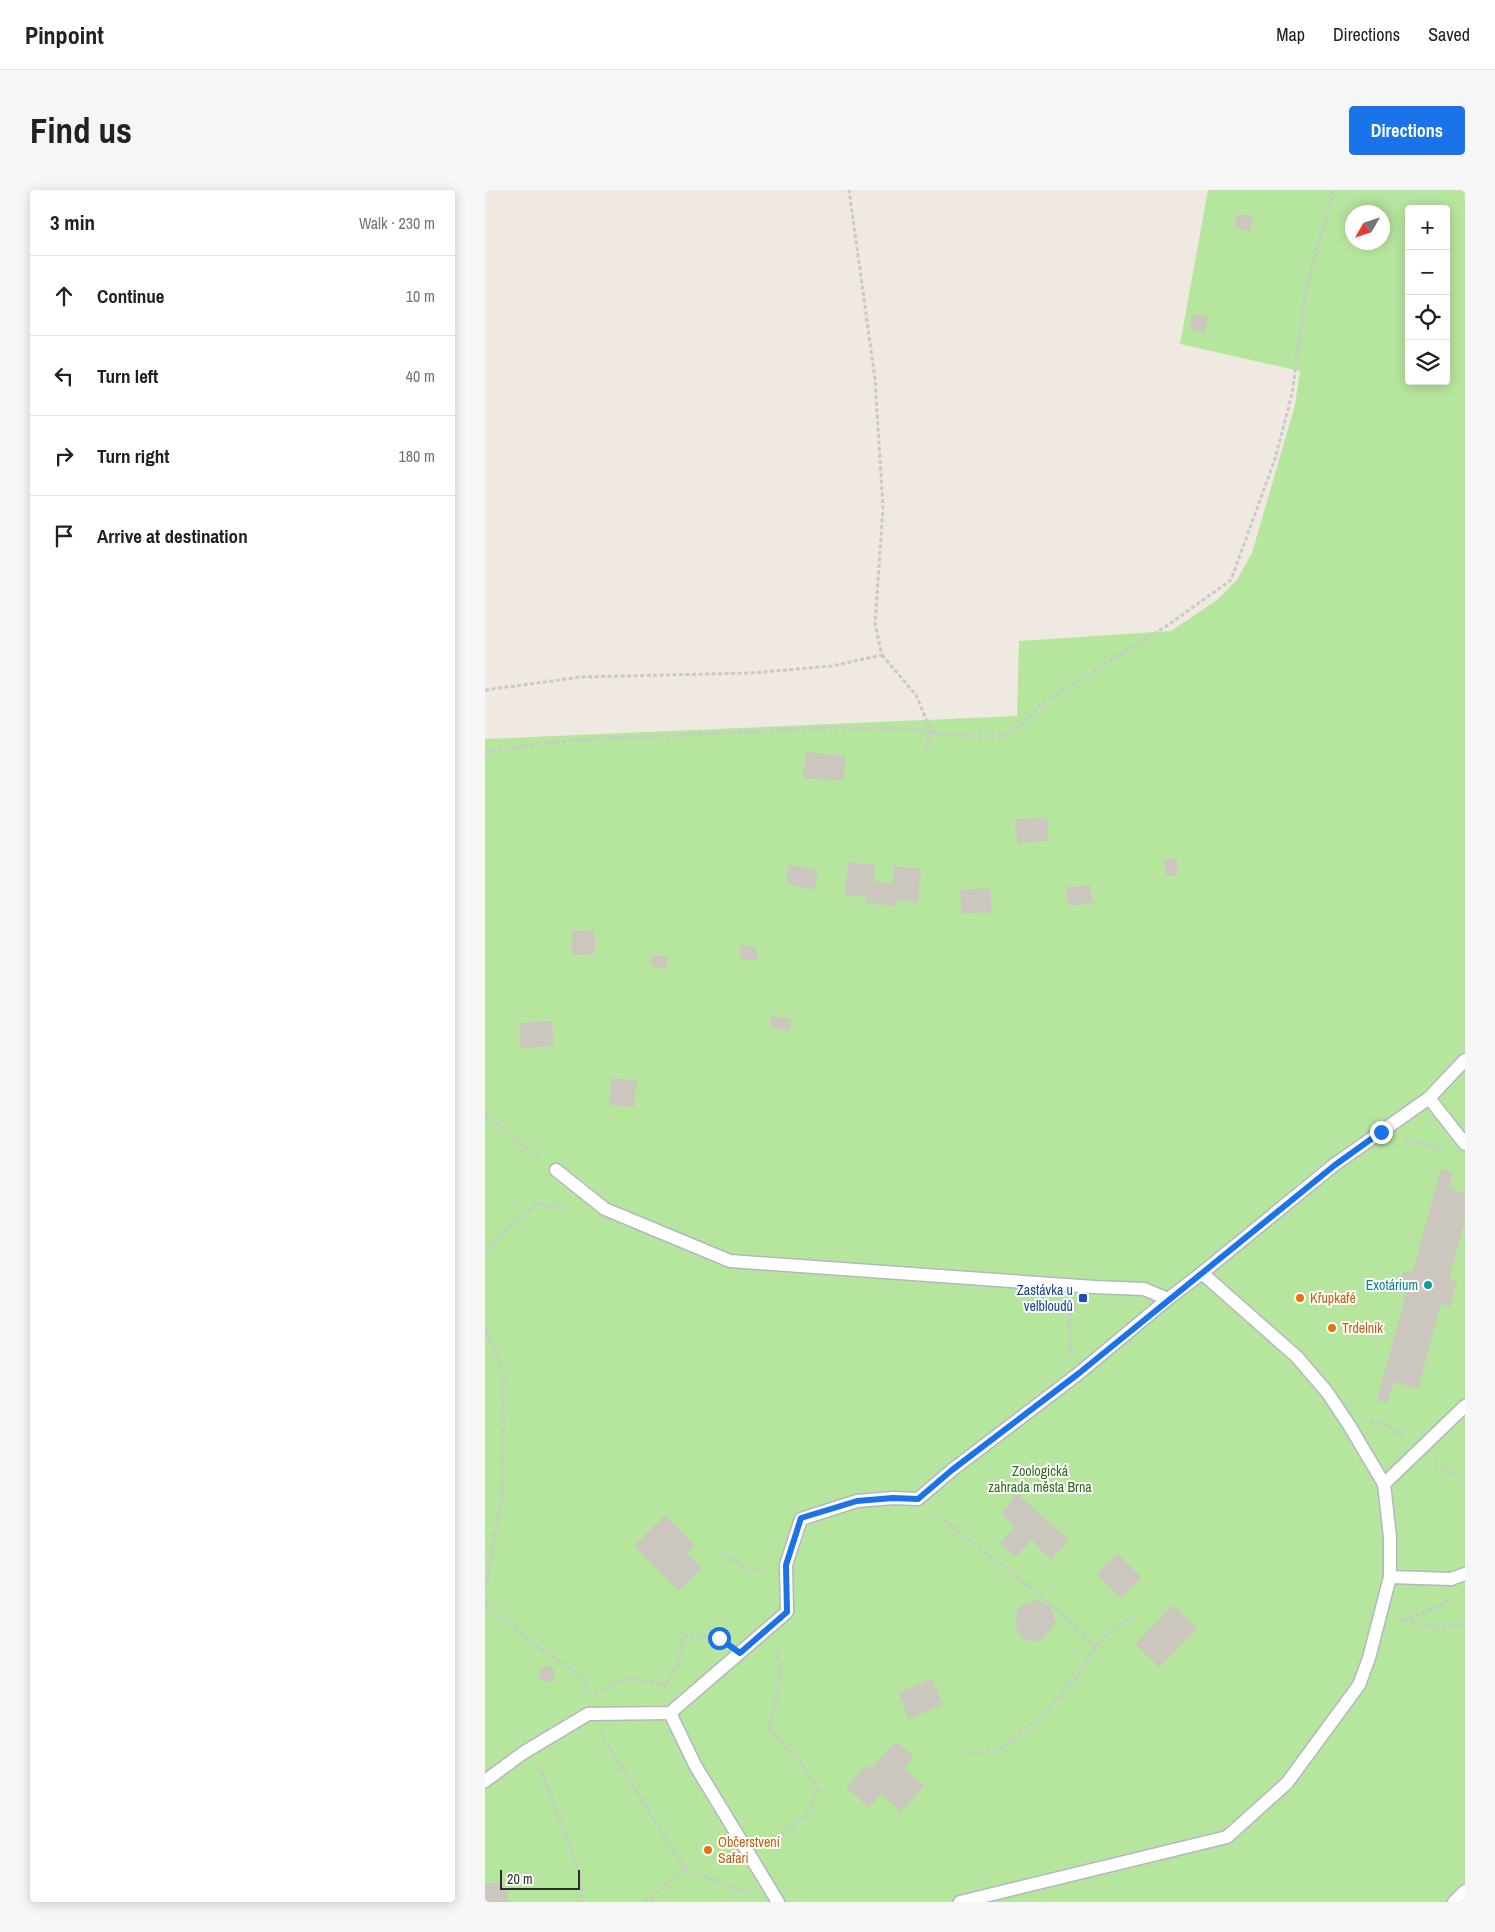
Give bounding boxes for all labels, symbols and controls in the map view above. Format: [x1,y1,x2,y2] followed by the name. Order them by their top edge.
[25,19,104,51] text: Pinpoint
[1276,22,1305,47] text: Map
[1333,22,1400,47] text: Directions
[1428,22,1470,47] text: Saved
[1349,106,1465,155] button: Directions
[30,107,132,154] text: Find us
[1345,205,1390,250] north arrow
[1405,205,1450,385] map controls
[1405,205,1450,250] button: +
[50,208,95,237] text: 3 min
[359,212,435,234] text: Walk · 230 m
[1405,250,1450,295] button: −
[50,282,78,310] icon: ahead
[97,283,165,309] text: Continue
[406,285,435,307] text: 10 m
[1405,295,1450,340] button: locate
[1405,340,1450,385] button: layers
[50,362,78,390] icon: left
[97,363,158,389] text: Turn left
[406,365,435,387] text: 40 m
[50,442,78,470] icon: right
[97,443,169,469] text: Turn right
[399,445,435,467] text: 180 m
[50,522,78,550] icon: arrive
[97,523,248,549] text: Arrive at destination
[1370,1121,1393,1144] route end
[1366,1276,1418,1294] place label: Exotárium
[1422,1279,1434,1291] marker: Exotárium
[1017,1281,1073,1315] place label: Zastávka u velbloudů
[1310,1289,1356,1307] place label: Křupkafé
[1077,1292,1089,1304] marker: Zastávka u velbloudů
[1294,1292,1306,1304] marker: Křupkafé
[1342,1319,1383,1337] place label: Trdelník
[1326,1322,1338,1334] marker: Trdelník
[988,1462,1092,1496] park label: Zoologická zahrada města Brna
[708,1627,731,1650] route start
[718,1833,781,1867] place label: Občerstvení Safari
[702,1844,714,1856] marker: Občerstvení Safari
[500,1867,580,1890] scale bar
[507,1870,533,1888] text: 20 m

